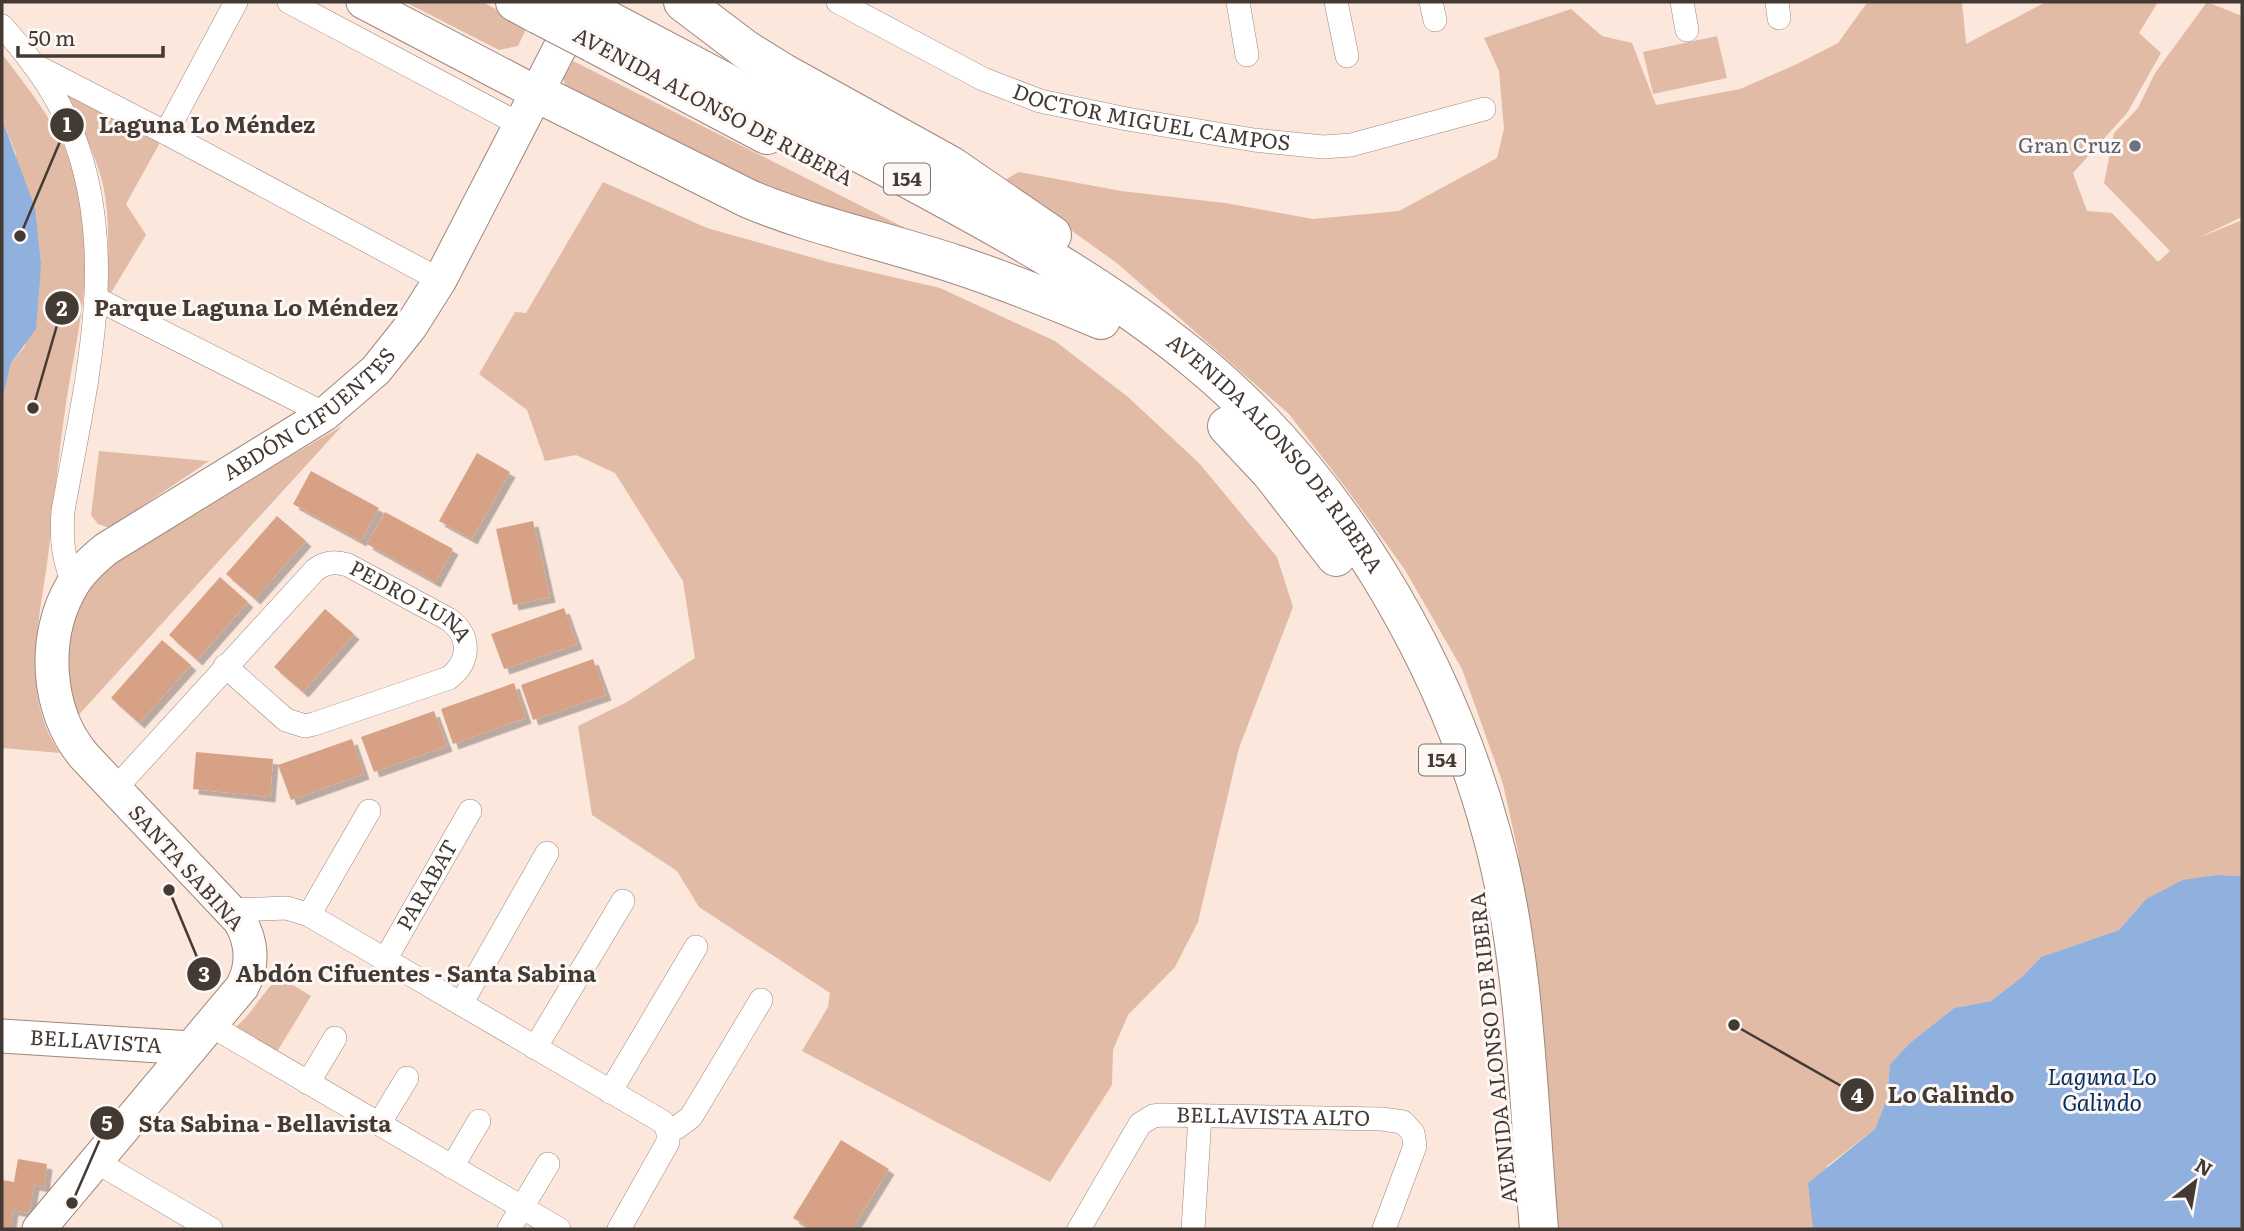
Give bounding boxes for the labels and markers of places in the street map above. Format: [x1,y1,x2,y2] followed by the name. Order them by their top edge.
[50,103,329,147] callout: Laguna Lo Méndez
[2018,128,2121,159] place label: Gran Cruz
[2127,138,2143,154] marker: Gran Cruz
[45,286,412,330] callout: Parque Laguna Lo Méndez
[187,952,611,996] callout: Abdón Cifuentes - Santa Sabina
[1839,1073,2029,1117] callout: Lo Galindo
[90,1101,406,1145] callout: Sta Sabina - Bellavista

